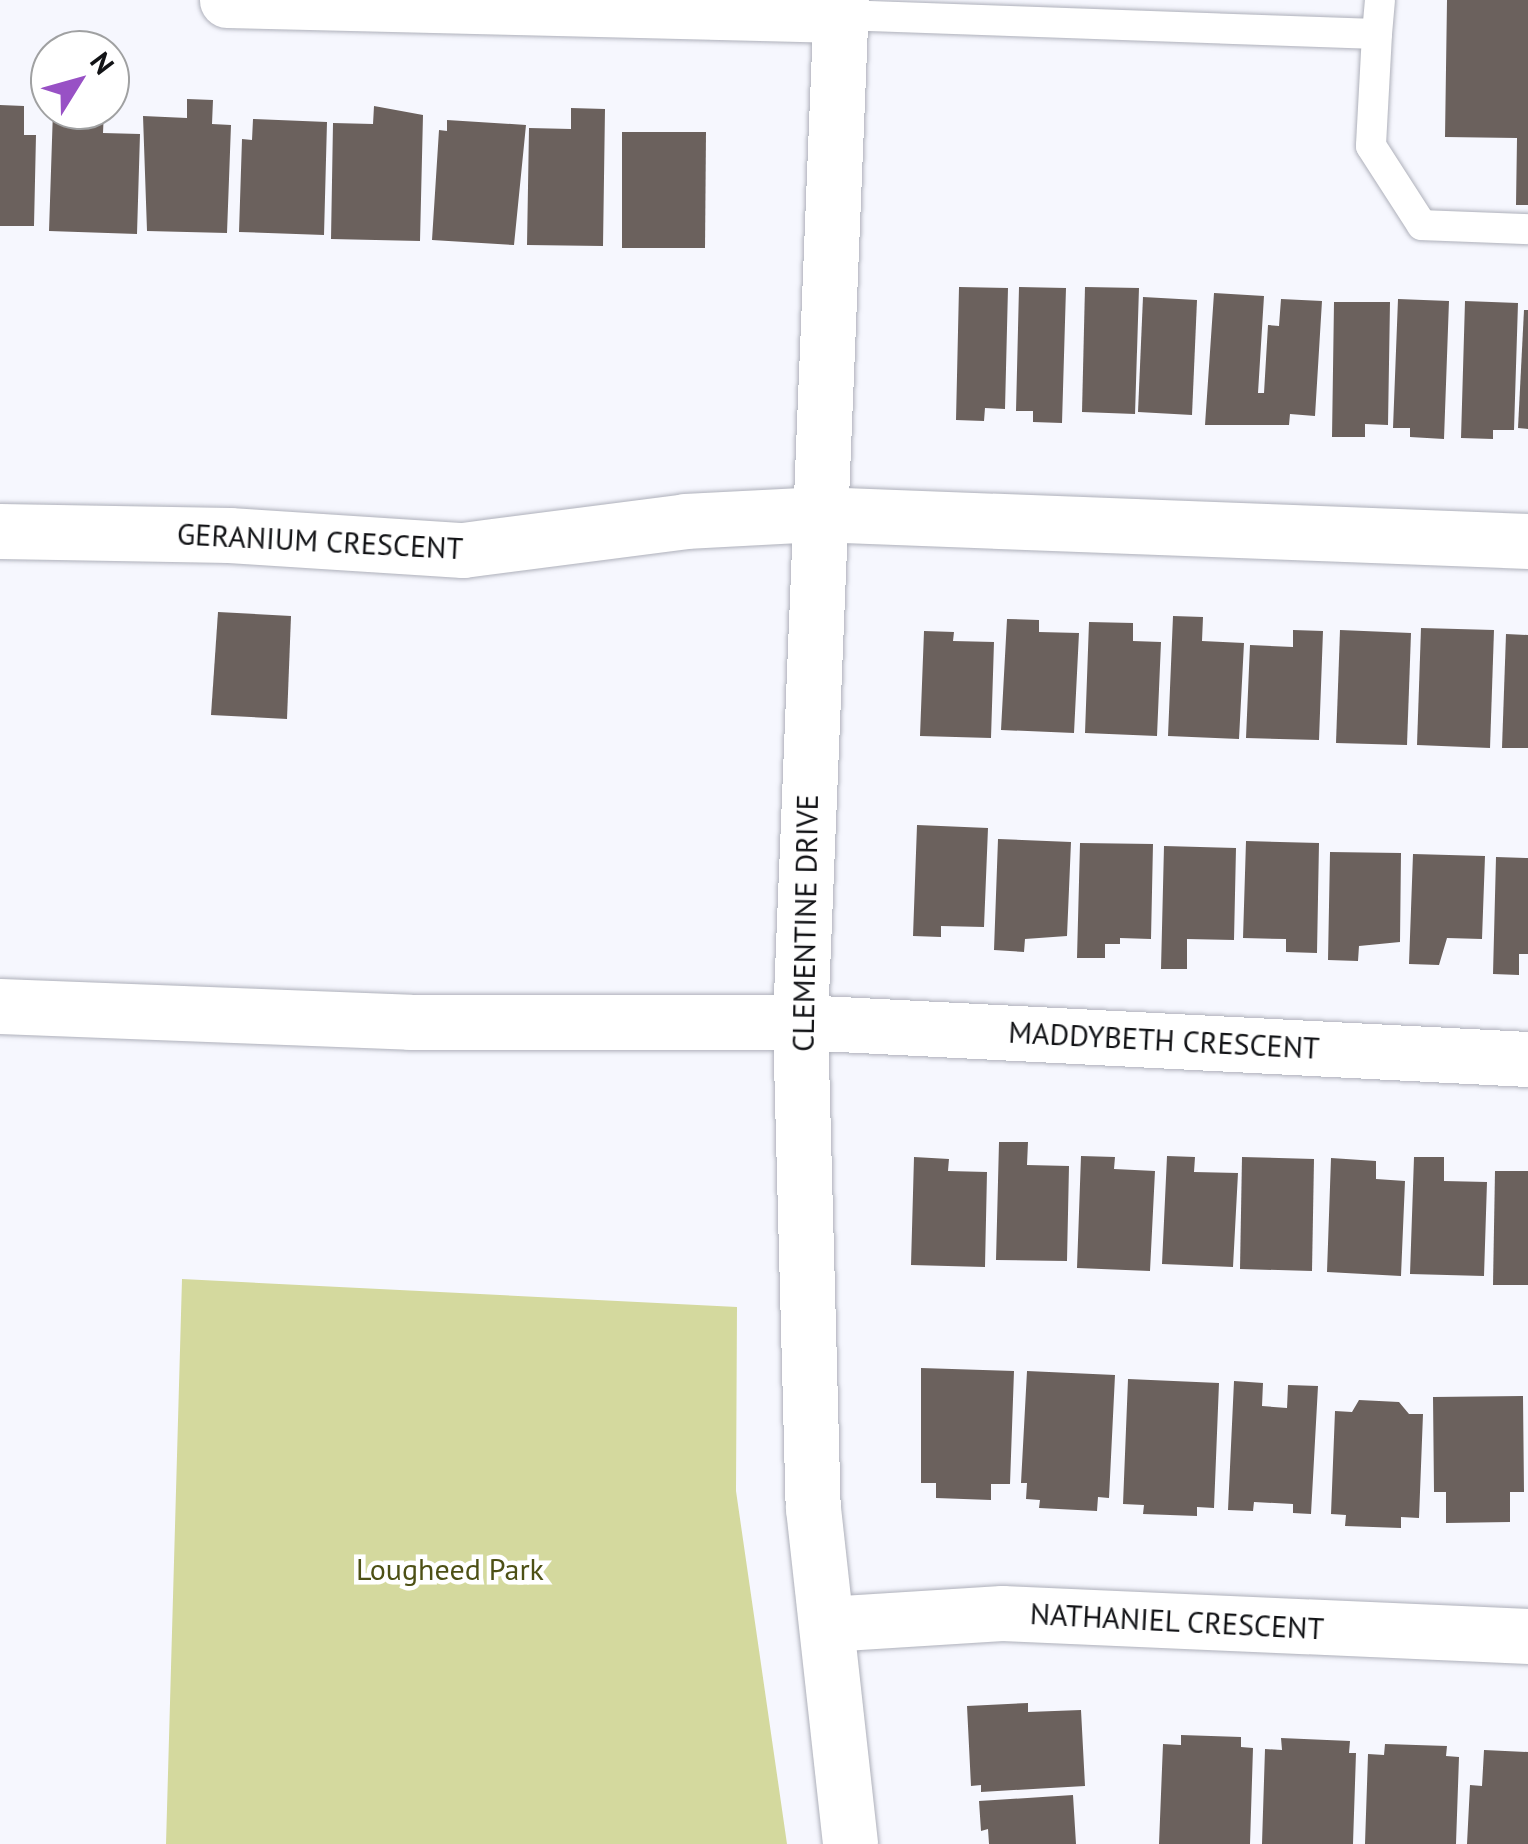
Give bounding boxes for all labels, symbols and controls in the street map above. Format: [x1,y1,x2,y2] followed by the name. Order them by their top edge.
[30,30,130,130] north arrow
[82,44,123,81] text: N
[176,516,464,566] street label: GERANIUM CRESCENT
[785,794,825,1052] street label: CLEMENTINE DRIVE
[1008,1014,1320,1066] street label: MADDYBETH CRESCENT
[356,1551,544,1587] park label: Lougheed Park
[1028,1595,1326,1647] street label: NATHANIEL CRESCENT

